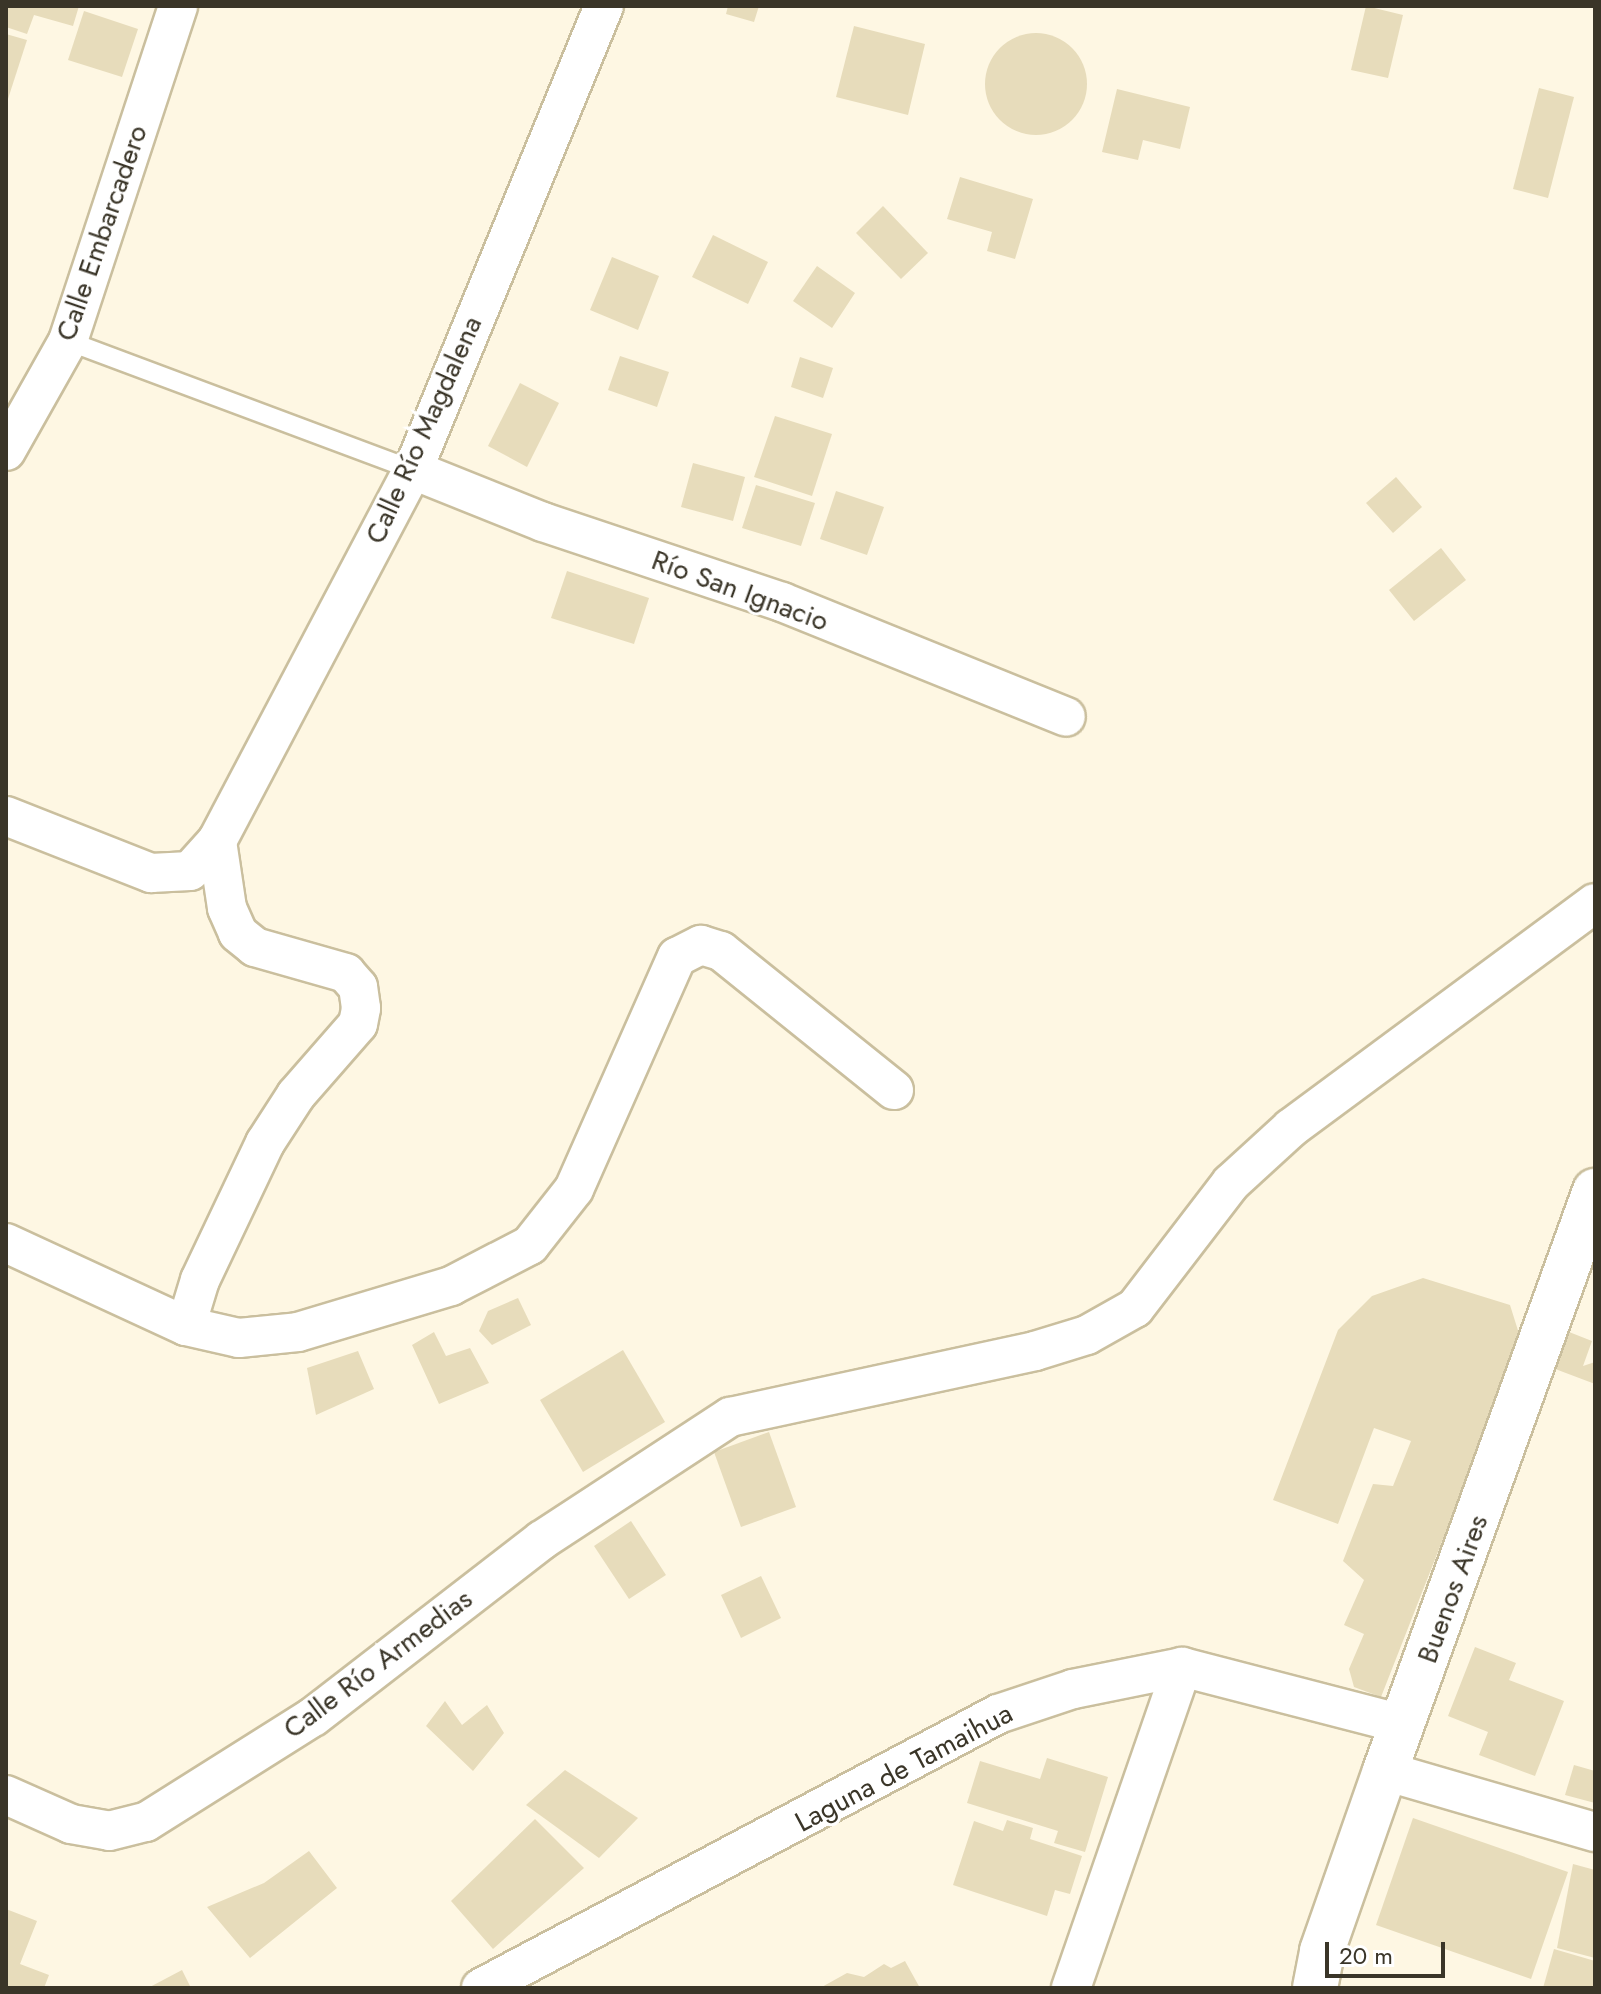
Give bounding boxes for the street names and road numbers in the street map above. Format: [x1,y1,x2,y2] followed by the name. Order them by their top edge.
[49,121,155,345] street label: Calle Embarcadero
[359,311,489,549] street label: Calle Río Magdalena
[647,543,833,639] street label: Río San Ignacio
[1411,1510,1495,1668] street label: Buenos Aires
[277,1582,479,1746] street label: Calle Río Armedias
[790,1697,1018,1839] street label: Laguna de Tamaihua

